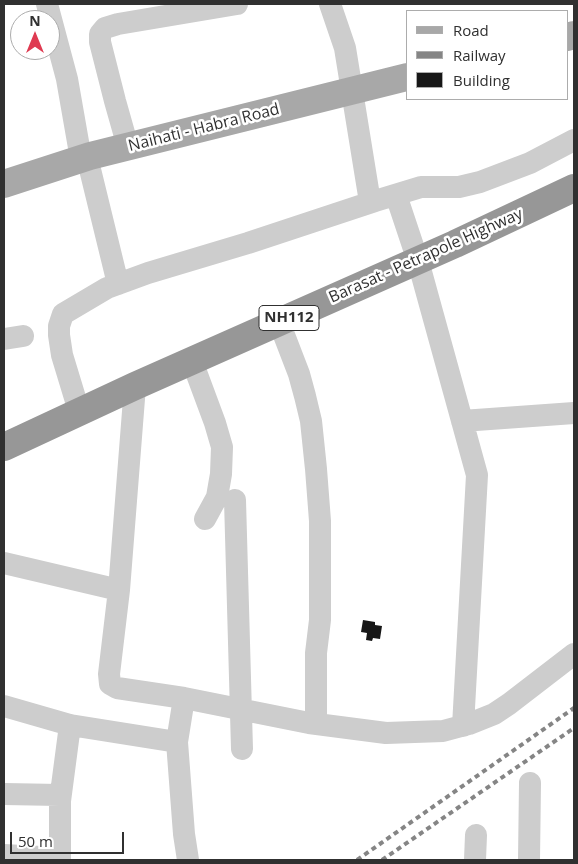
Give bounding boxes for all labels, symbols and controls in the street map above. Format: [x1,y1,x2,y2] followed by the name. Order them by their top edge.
[10,10,60,60] north arrow
[406,10,568,100] legend
[29,11,41,30] text: N
[453,20,489,40] text: Road
[453,45,506,65] text: Railway
[453,70,510,90] text: Building
[126,100,282,156] street label: Naihati - Habra Road
[326,204,526,308] street label: Barasat - Petrapole Highway
[259,306,319,330] road number: NH112
[12,822,126,854] scale bar
[18,831,53,851] text: 50 m

